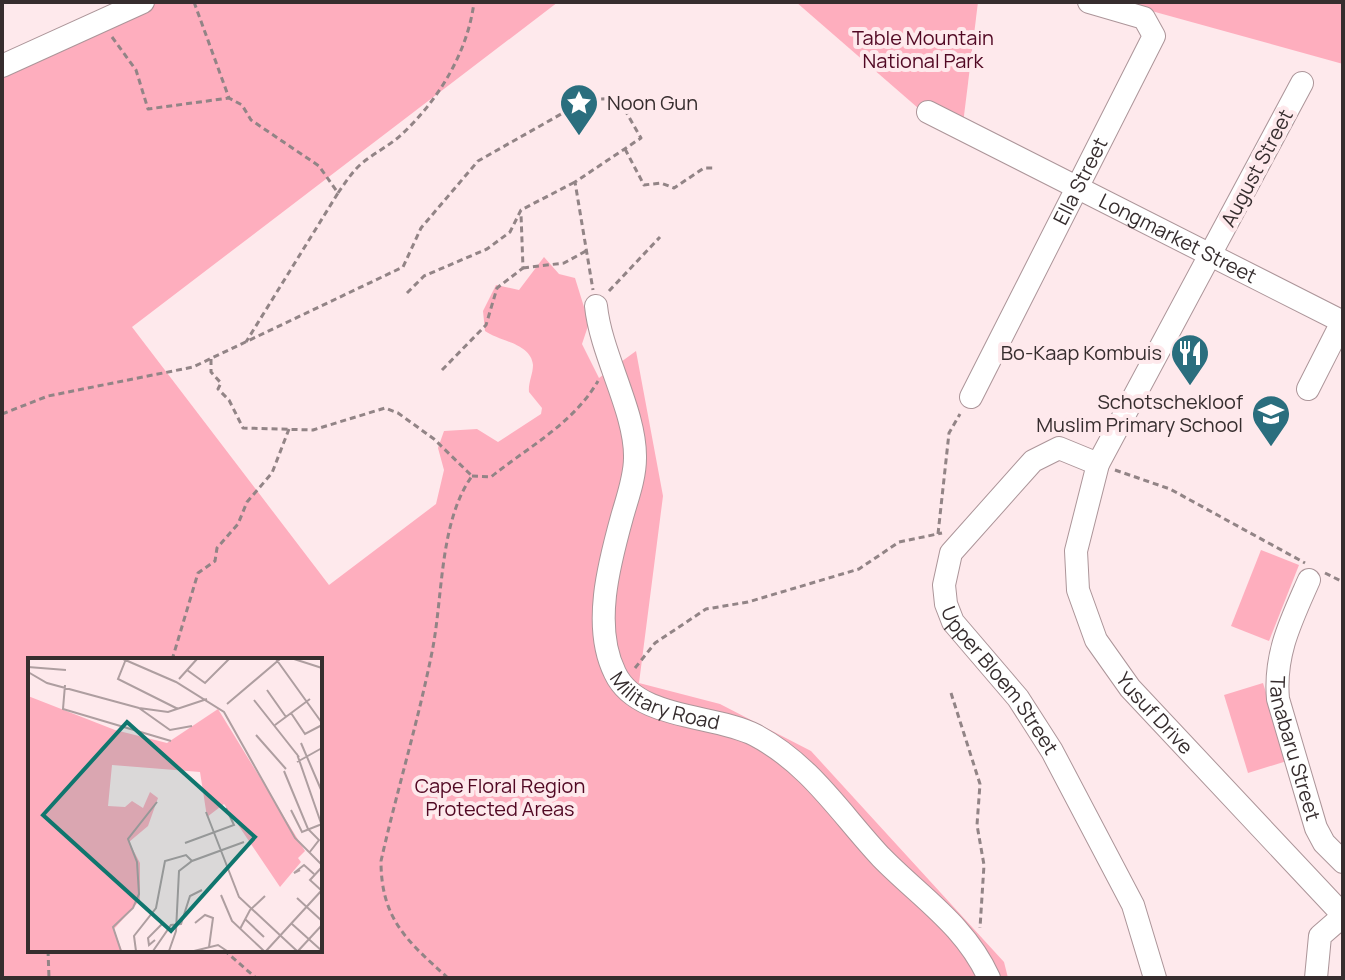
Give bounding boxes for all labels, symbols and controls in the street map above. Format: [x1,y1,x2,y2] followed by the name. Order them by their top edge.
[852,24,994,74] park label: Table Mountain National Park
[558,82,600,137] place icon: Noon Gun
[607,89,698,116] place label: Noon Gun
[1214,104,1299,231] street label: August Street
[1047,133,1113,229] street label: Ella Street
[1095,187,1261,289] street label: Longmarket Street
[1169,332,1211,387] restaurant icon: Bo-Kaap Kombuis
[1001,339,1162,366] place label: Bo-Kaap Kombuis
[1036,388,1243,438] place label: Schotschekloof Muslim Primary School
[1250,393,1292,448] school or university icon: Schotschekloof Muslim Primary School
[935,602,1065,759] street label: Upper Bloem Street
[28,658,322,952] inset map
[604,666,722,736] street label: Military Road
[1110,667,1199,760] street label: Yusuf Drive
[1264,675,1327,824] street label: Tanabaru Street
[415,772,585,822] park label: Cape Floral Region Protected Areas

